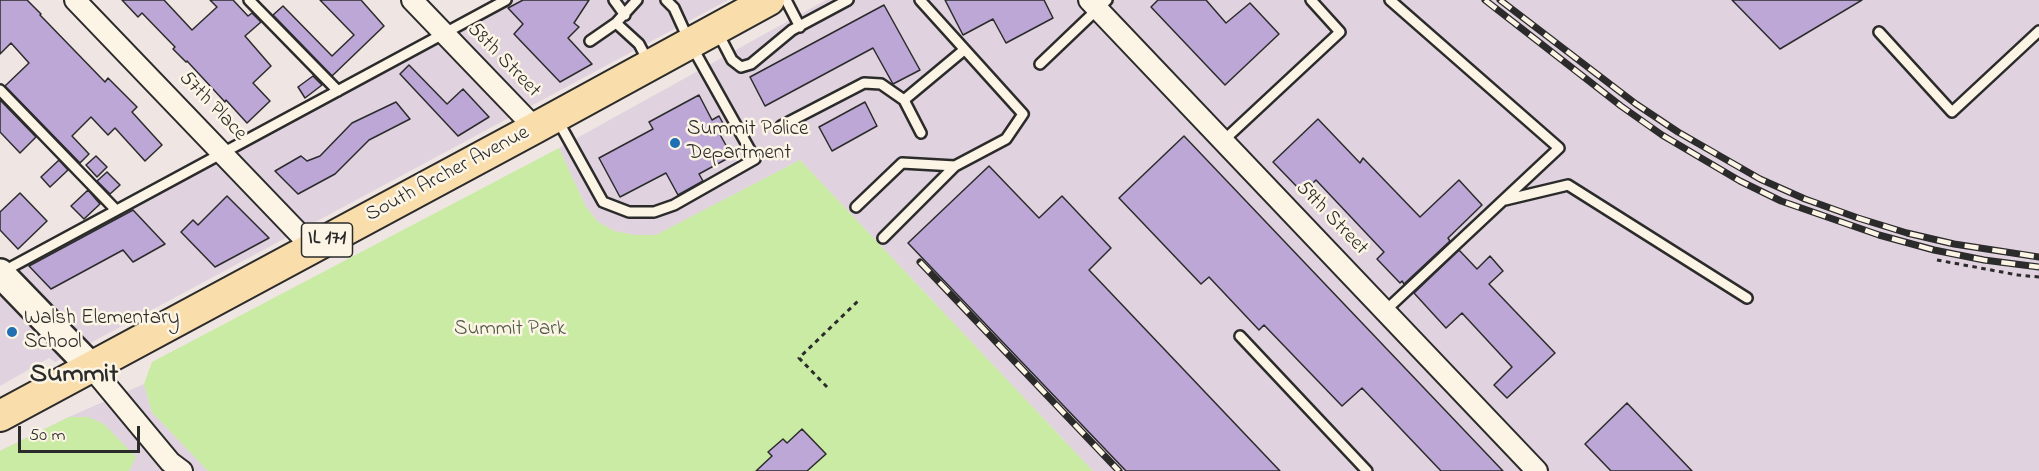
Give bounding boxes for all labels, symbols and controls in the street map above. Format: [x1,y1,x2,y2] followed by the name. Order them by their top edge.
[461,18,545,104] street label: 58th Street
[173,67,251,147] street label: 57th Place
[687,118,808,168] place label: Summit Police Department
[362,121,534,229] street label: South Archer Avenue
[668,136,682,150] marker: Summit Police Department
[1289,177,1373,261] street label: 59th Street
[302,223,352,257] road number: IL 171
[24,307,179,357] place label: Walsh Elementary School
[454,318,566,344] park label: Summit Park
[5,325,19,339] marker: Walsh Elementary School
[30,361,118,393] district label: Summit
[21,414,142,452] scale bar
[29,423,66,449] text: 50 m

